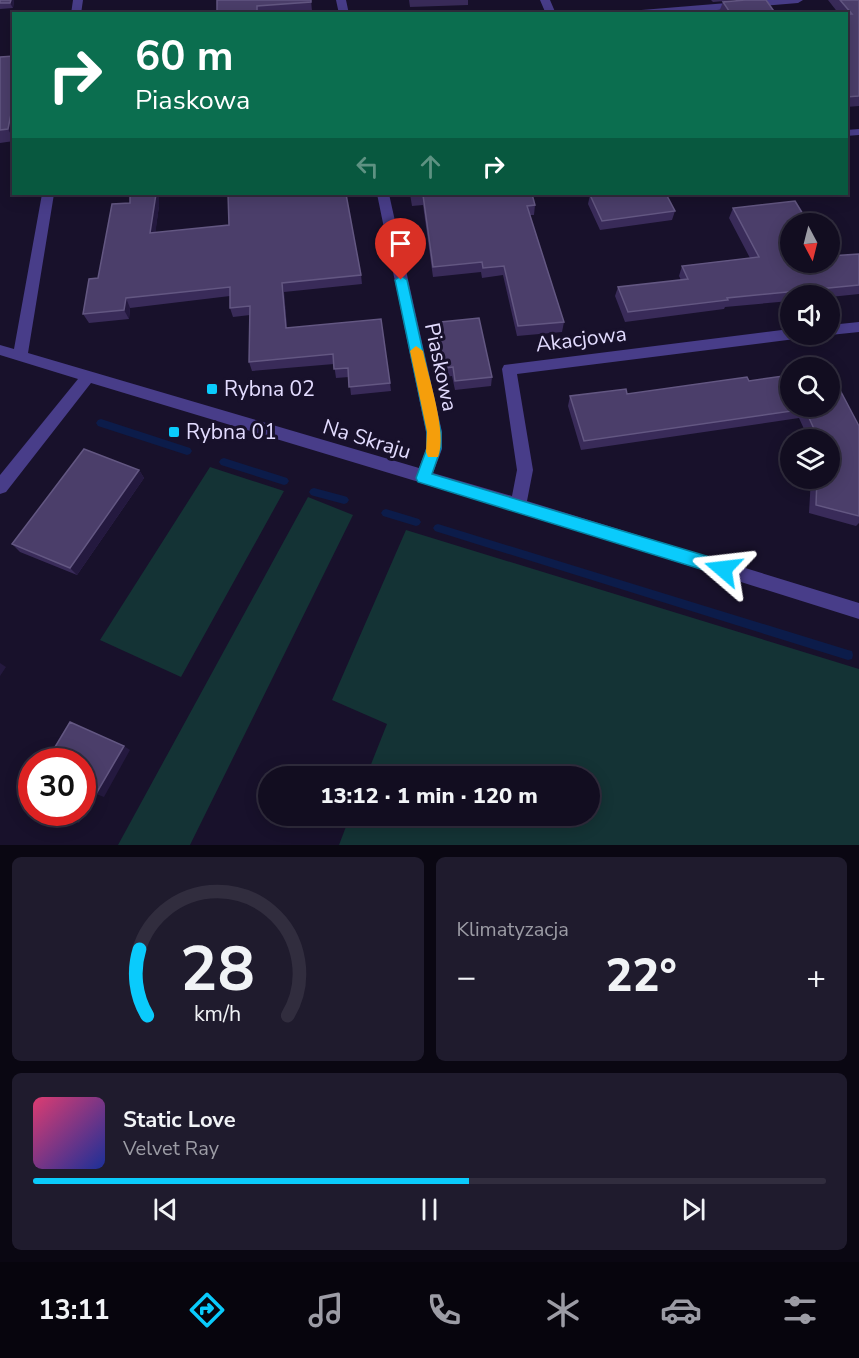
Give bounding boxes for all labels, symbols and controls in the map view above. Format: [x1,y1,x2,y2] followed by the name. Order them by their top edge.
[135,28,234,85] text: 60 m
[36,36,114,114] icon: right
[135,82,250,119] text: Piaskowa
[351,150,384,183] icon: left
[414,150,447,183] icon: ahead
[477,150,510,183] icon: right
[780,213,840,273] north arrow
[780,213,840,489] map controls
[375,218,426,280] pin
[384,227,417,260] icon: arrive
[780,285,840,345] button: sound
[418,320,464,414] street label: Piaskowa
[534,320,628,358] street label: Akacjowa
[780,357,840,417] button: search
[224,375,315,403] place label: Rybna 02
[205,382,219,396] marker: Rybna 02
[320,412,414,466] street label: Na Skraju
[186,418,277,446] place label: Rybna 01
[167,425,181,439] marker: Rybna 01
[780,429,840,489] button: layers
[691,537,755,601] position arrow
[18,748,96,826] speed limit sign: 30
[320,781,538,811] text: 13:12 · 1 min · 120 m
[457,916,569,943] text: Klimatyzacja
[180,927,255,1012] text: 28
[606,946,677,1007] text: 22°
[457,955,476,1000] text: −
[806,955,826,1000] text: +
[194,999,241,1029] text: km/h
[123,1105,236,1135] text: Static Love
[123,1135,219,1162] text: Velvet Ray
[149,1193,182,1226] icon: previous
[413,1193,446,1226] icon: pause
[677,1193,710,1226] icon: next
[186,1289,228,1331] icon: directions
[305,1289,347,1331] icon: music
[423,1289,465,1331] icon: phone
[542,1289,584,1331] icon: climate
[660,1289,702,1331] icon: car
[779,1289,821,1331] icon: filters
[38,1292,110,1329] text: 13:11

